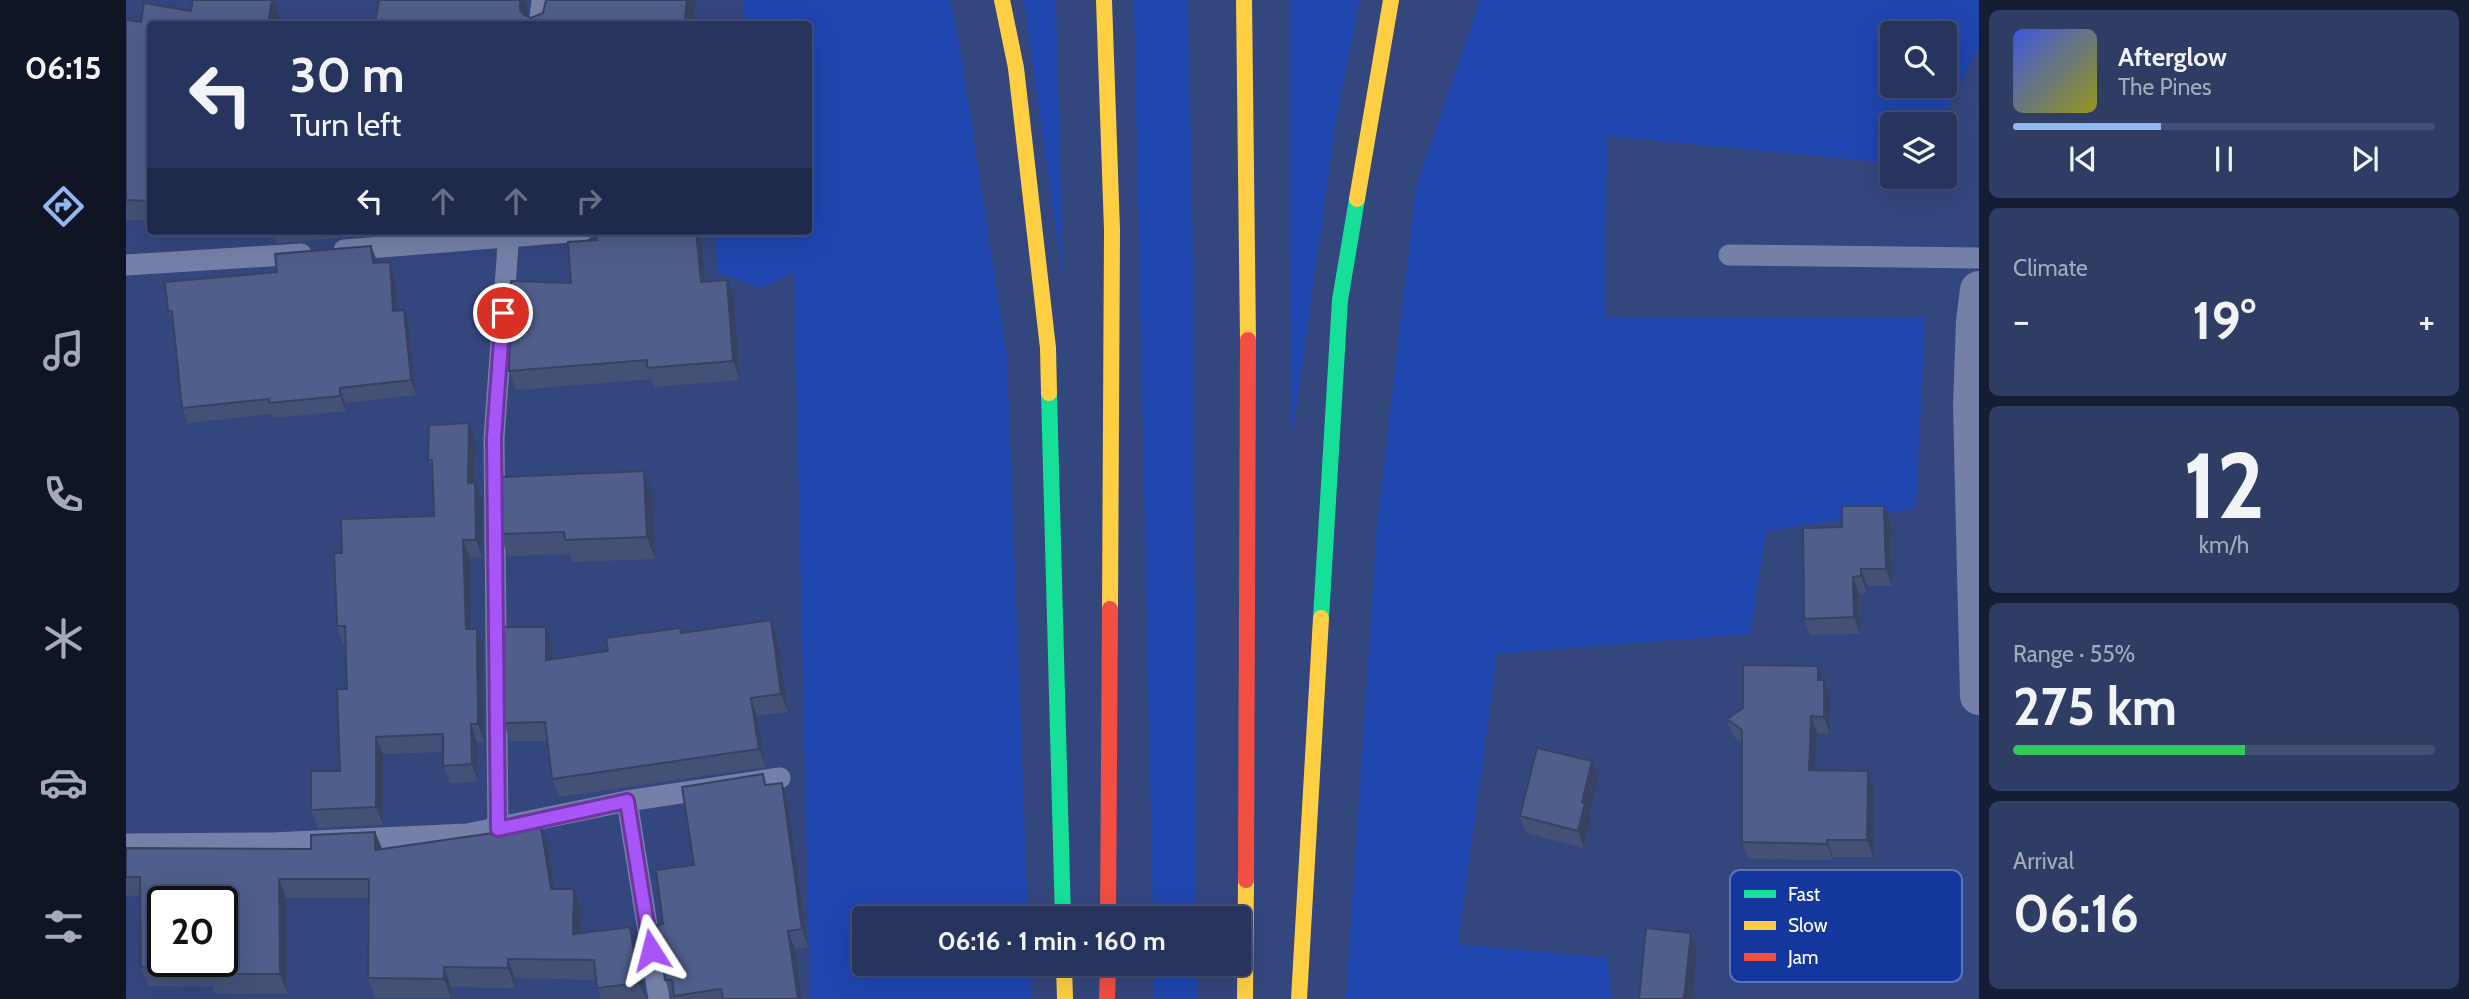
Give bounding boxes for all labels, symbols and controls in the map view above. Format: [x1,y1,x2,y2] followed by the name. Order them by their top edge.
[1880,21,1957,189] map controls
[1880,21,1957,98] button: search
[2118,41,2227,73] text: Afterglow
[290,45,405,104] text: 30 m
[25,48,101,87] text: 06:15
[175,49,266,140] icon: left
[2118,73,2212,101] text: The Pines
[290,105,401,144] text: Turn left
[1880,112,1957,189] button: layers
[2064,140,2102,178] icon: previous
[2205,140,2243,178] icon: pause
[2346,140,2384,178] icon: next
[39,182,88,231] icon: directions
[351,182,389,220] icon: left
[424,182,462,220] icon: ahead
[497,182,535,220] icon: ahead
[570,182,608,220] icon: right
[2013,254,2088,282] text: Climate
[473,283,533,343] pin
[2192,289,2256,352] text: 19°
[484,294,522,332] icon: arrive
[2013,297,2030,344] text: −
[2418,297,2435,344] text: +
[39,326,88,375] icon: music
[2183,430,2265,541] text: 12
[39,470,88,519] icon: phone
[2199,531,2249,559] text: km/h
[39,614,88,663] icon: climate
[2013,640,2135,668] text: Range · 55%
[2013,675,2177,738] text: 275 km
[39,758,88,807] icon: car
[2013,847,2074,875] text: Arrival
[1730,870,1962,982] legend
[2013,882,2139,945] text: 06:16
[1788,883,1821,906] text: Fast
[147,886,238,977] speed limit sign: 20
[39,902,88,951] icon: filters
[614,913,688,987] position arrow
[1788,914,1828,937] text: Slow
[937,925,1166,957] text: 06:16 · 1 min · 160 m
[1787,946,1818,969] text: Jam

